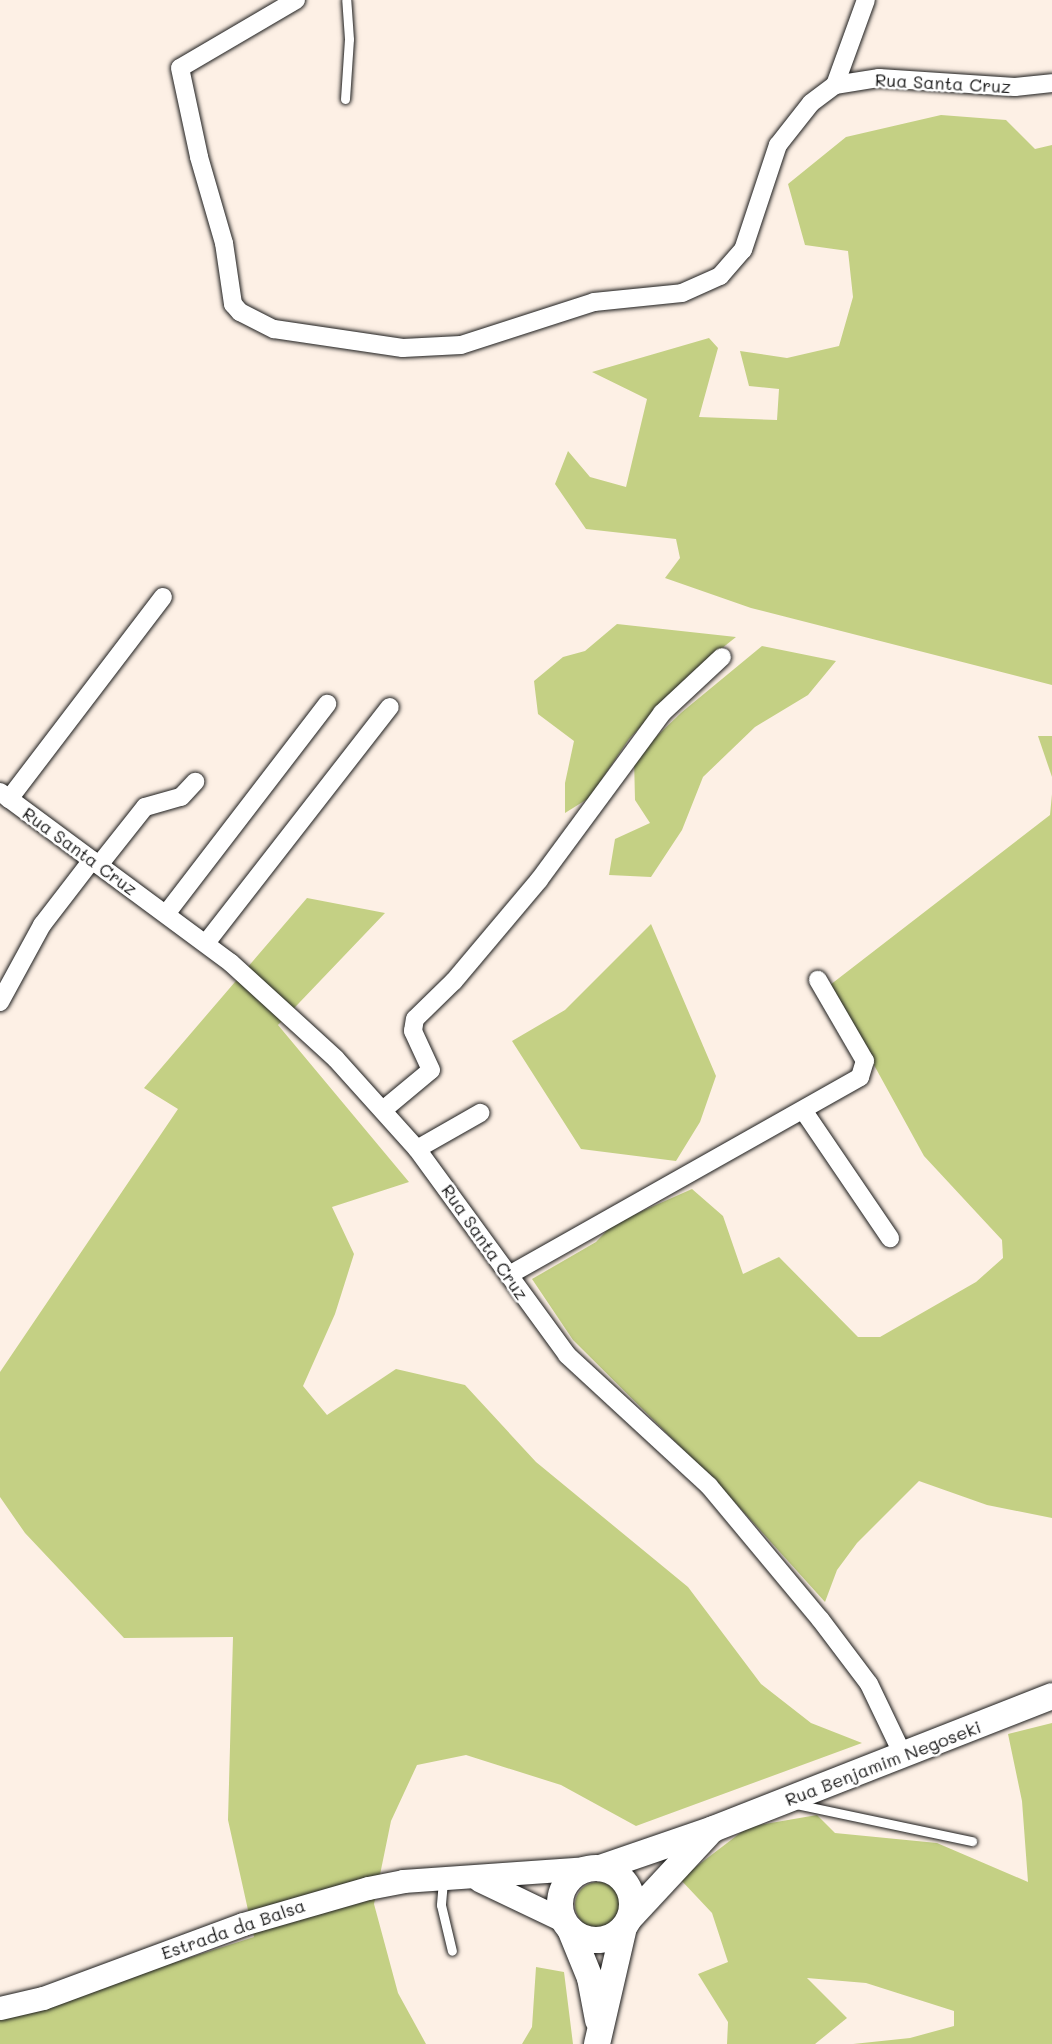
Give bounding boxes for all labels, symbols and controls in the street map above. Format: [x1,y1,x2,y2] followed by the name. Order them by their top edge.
[874,69,1012,97] street label: Rua Santa Cruz
[19,802,141,900] street label: Rua Santa Cruz
[437,1180,533,1304] street label: Rua Santa Cruz
[782,1716,984,1810] street label: Rua Benjamim Negoseki
[158,1894,308,1964] street label: Estrada da Balsa

